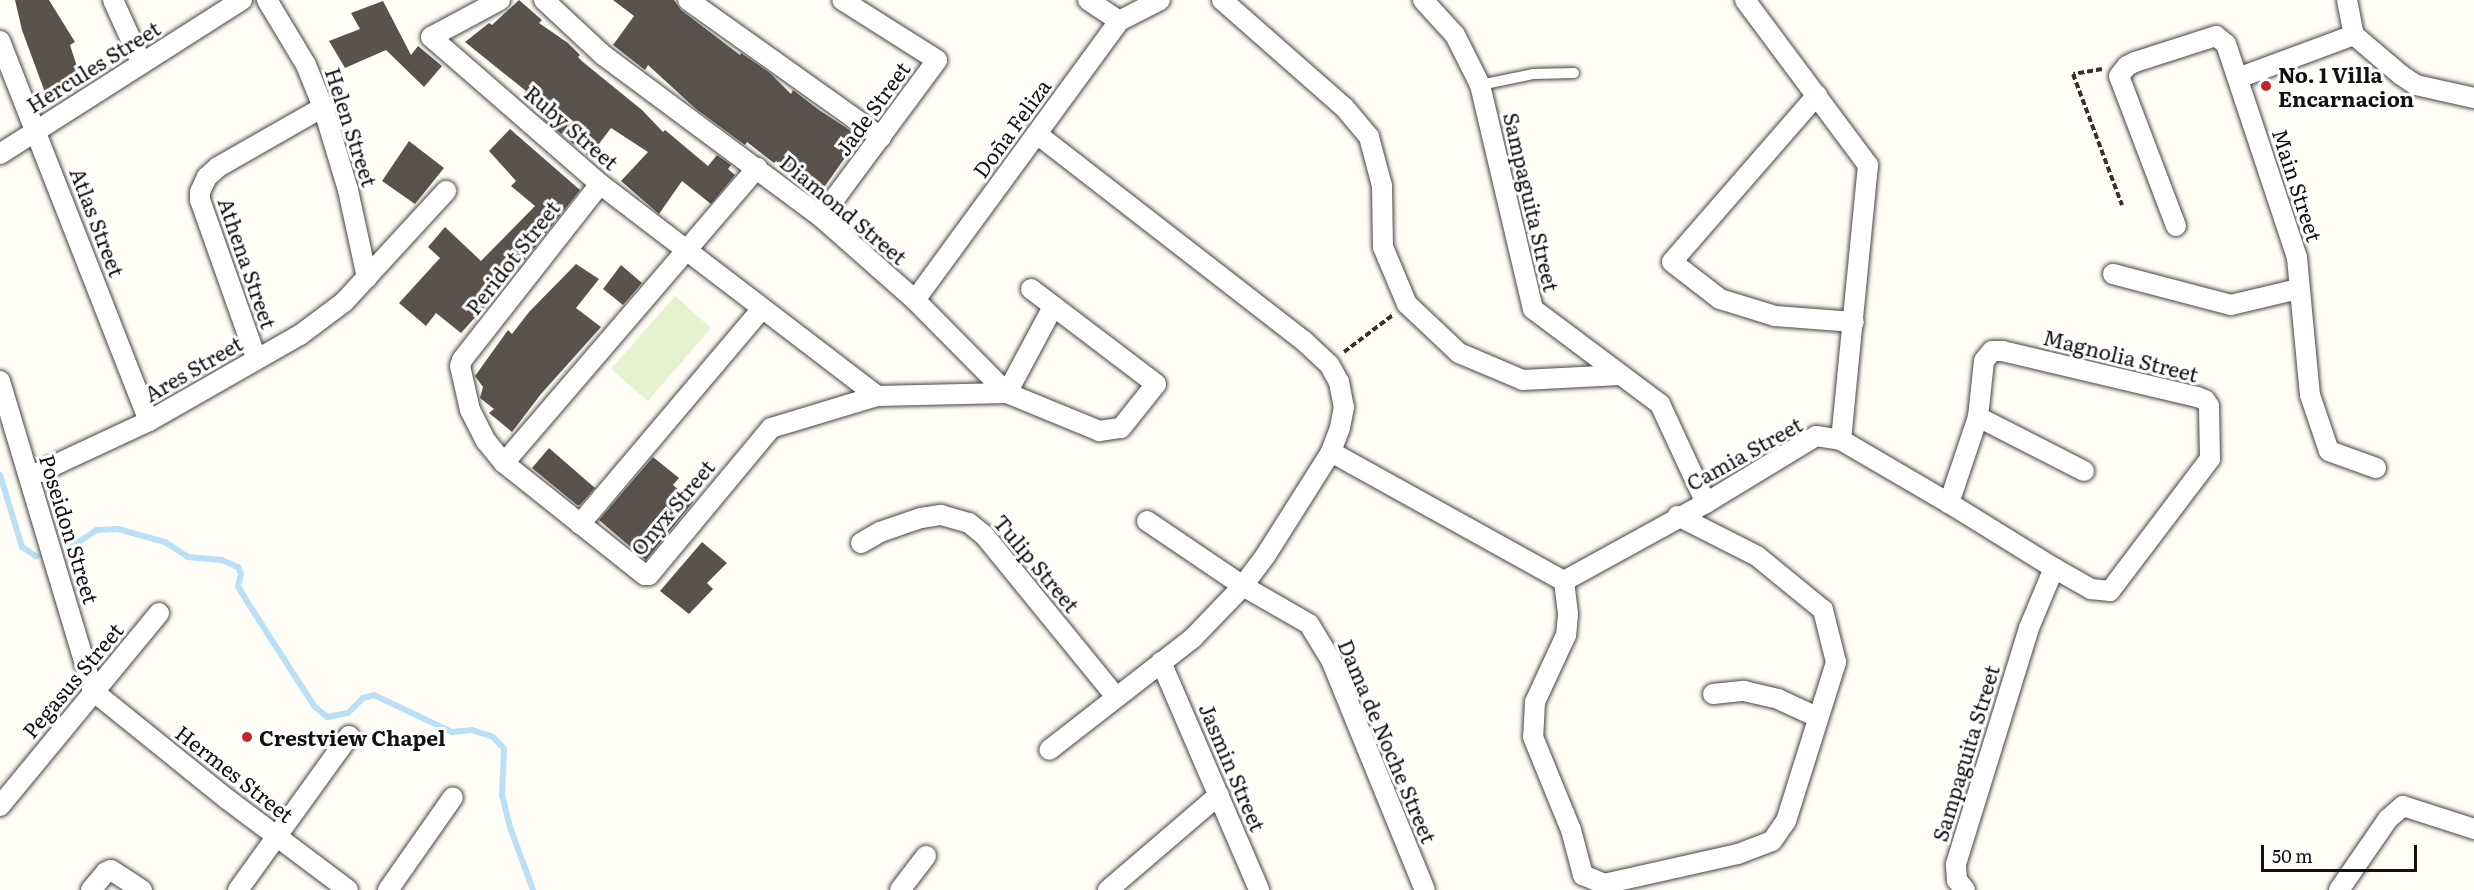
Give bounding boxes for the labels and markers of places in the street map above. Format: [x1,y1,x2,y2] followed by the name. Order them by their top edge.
[2278,61,2414,111] place label: No. 1 Villa Encarnacion
[2259,79,2273,93] marker: No. 1 Villa Encarnacion
[259,724,446,750] place label: Crestview Chapel
[240,730,254,744] marker: Crestview Chapel

